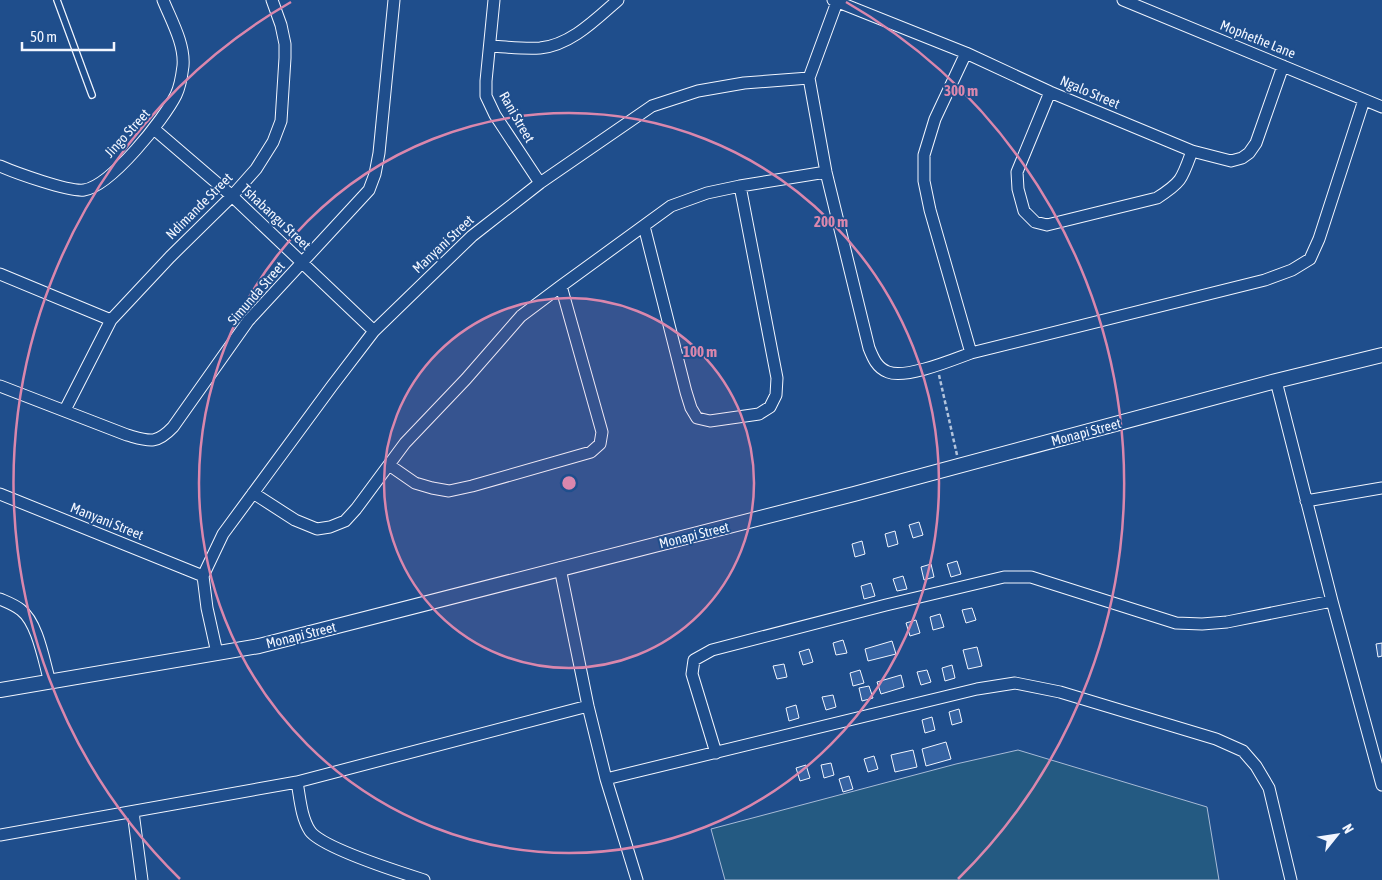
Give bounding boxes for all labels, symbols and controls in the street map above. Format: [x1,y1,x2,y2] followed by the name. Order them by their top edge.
[1218,17,1298,61] street label: Mophethe Lane
[22,20,115,52] scale bar
[30,28,57,45] text: 50 m
[1058,72,1122,112] street label: Ngalo Street
[944,82,978,99] text: 300 m
[496,89,538,145] street label: Rani Street
[101,106,153,160] street label: Jingo Street
[163,170,235,242] street label: Ndimande Street
[238,181,314,253] street label: Tshabangu Street
[409,212,477,276] street label: Manyani Street
[814,213,848,230] text: 200 m
[224,258,288,328] street label: Simunda Street
[683,343,717,360] text: 100 m
[1049,415,1123,449] street label: Monapi Street
[560,474,578,492] centre of rings
[68,499,146,543] street label: Manyani Street
[657,519,731,551] street label: Monapi Street
[264,619,338,651] street label: Monapi Street
[1312,810,1362,860] north arrow
[1339,821,1357,836] text: N

